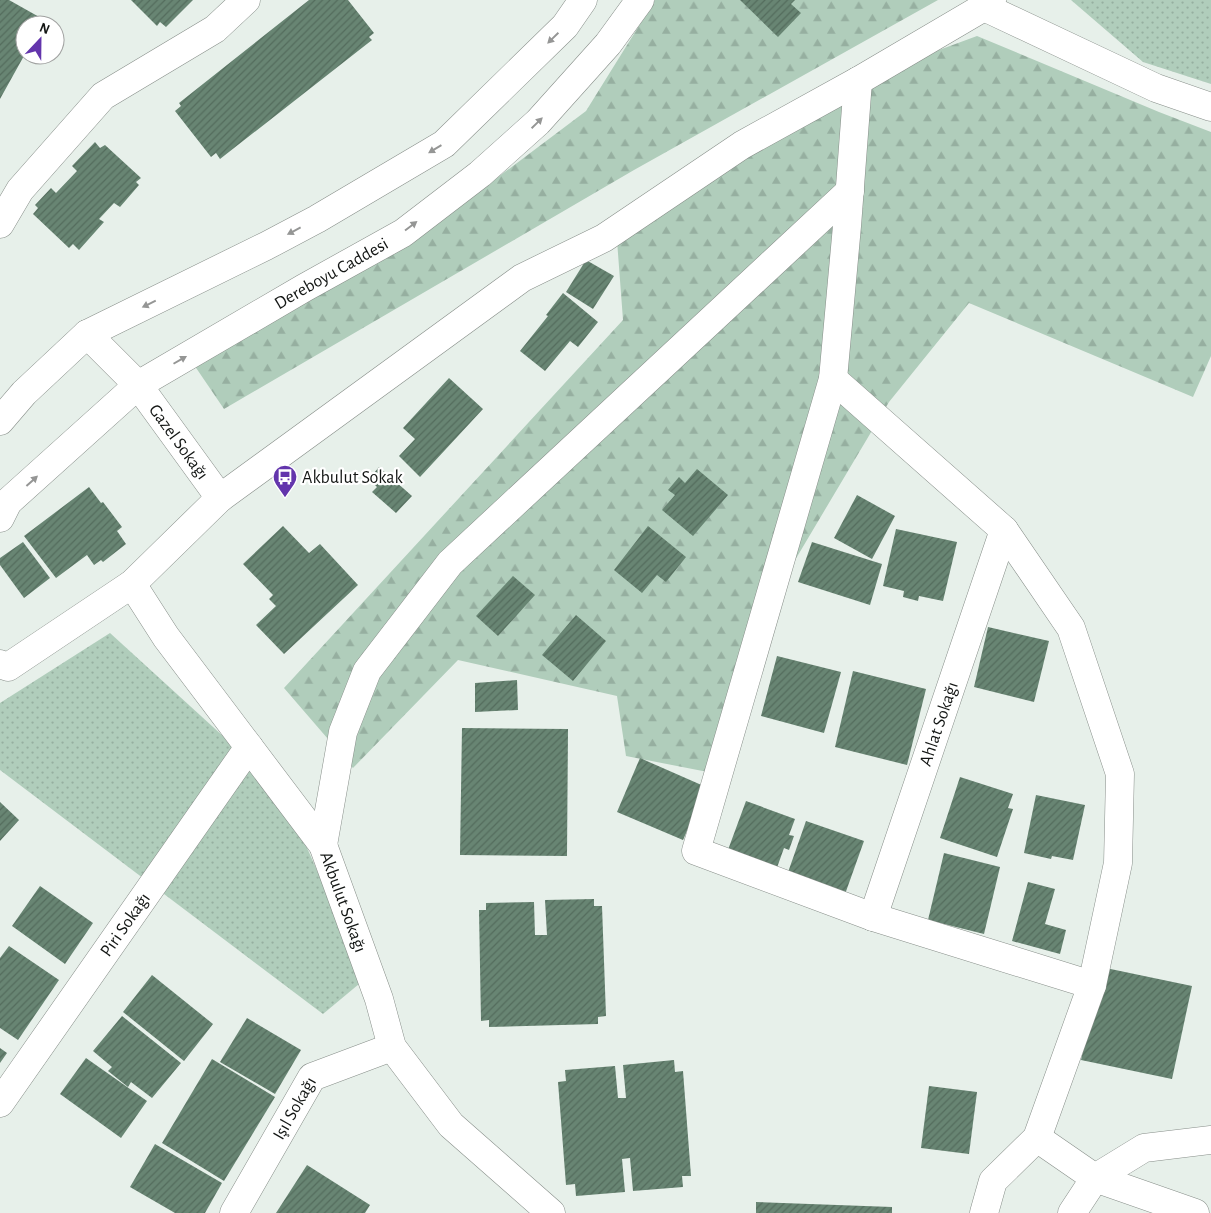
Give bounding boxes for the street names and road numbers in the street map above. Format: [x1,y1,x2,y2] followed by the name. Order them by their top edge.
[272,235,392,313] street label: Dereboyu Caddesi
[145,401,211,483] street label: Gazel Sokağı
[917,680,962,768] street label: Ahlat Sokağı
[316,849,369,955] street label: Akbulut Sokağı
[97,890,154,960] street label: Piri Sokağı
[270,1074,320,1143] street label: Işıl Sokağı

